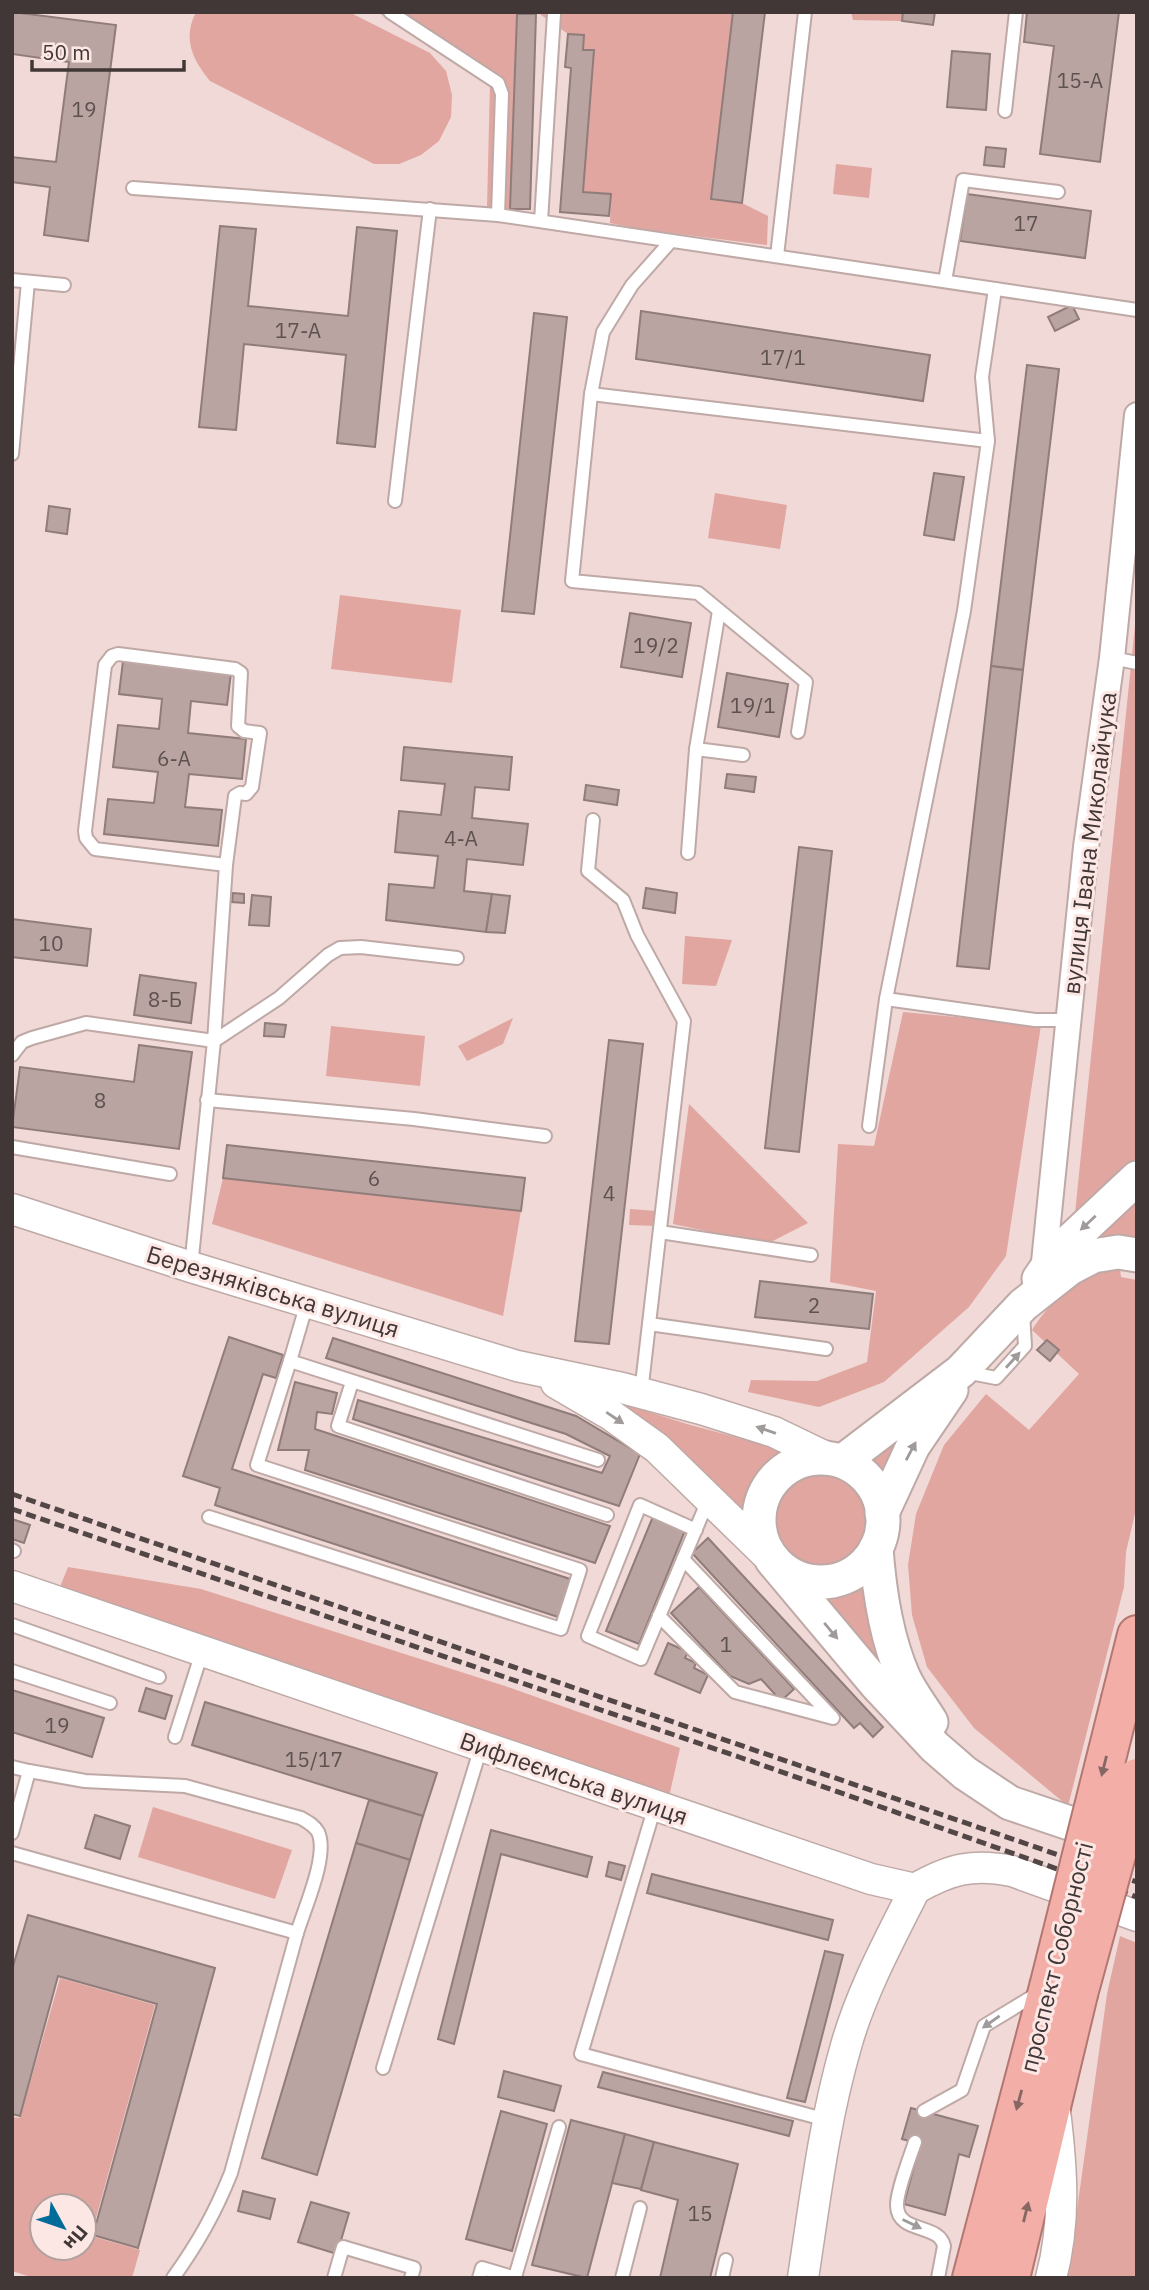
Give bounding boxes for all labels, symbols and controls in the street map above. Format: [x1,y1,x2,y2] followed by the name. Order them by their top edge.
[32,28,184,72] scale bar
[42,38,91,66] text: 50 m
[1057,66,1103,94] house number: 15-А
[71,95,97,123] house number: 19
[1013,209,1039,237] house number: 17
[275,316,321,344] house number: 17-А
[760,343,806,371] house number: 17/1
[633,631,679,659] house number: 19/2
[1055,690,1123,996] street label: вулиця Івана Миколайчука
[730,691,776,719] house number: 19/1
[157,744,191,772] house number: 6-А
[444,824,478,852] house number: 4-А
[38,929,64,957] house number: 10
[148,985,182,1013] house number: 8-Б
[94,1086,106,1114] house number: 8
[368,1164,380,1192] house number: 6
[603,1179,615,1207] house number: 4
[1079,1215,1097,1231] one-way arrow
[143,1237,403,1345] street label: Березняківська вулиця
[808,1291,820,1319] house number: 2
[1004,1352,1020,1369] one-way arrow
[605,1411,625,1424] one-way arrow
[756,1424,777,1435] one-way arrow
[906,1441,917,1461] one-way arrow
[824,1622,839,1640] one-way arrow
[720,1630,732,1658] house number: 1
[44,1711,70,1739] house number: 19
[456,1724,692,1832] street label: Вифлеємська вулиця
[285,1745,343,1773] house number: 15/17
[1098,1755,1109,1777] one-way arrow
[1012,1838,1100,2076] street label: проспект Соборності
[982,2015,1000,2029] one-way arrow
[1013,2089,1024,2111] one-way arrow
[28,2192,98,2262] north arrow
[687,2199,713,2227] house number: 15
[1021,2200,1032,2222] one-way arrow
[902,2219,922,2230] one-way arrow
[59,2221,93,2255] text: Пн

